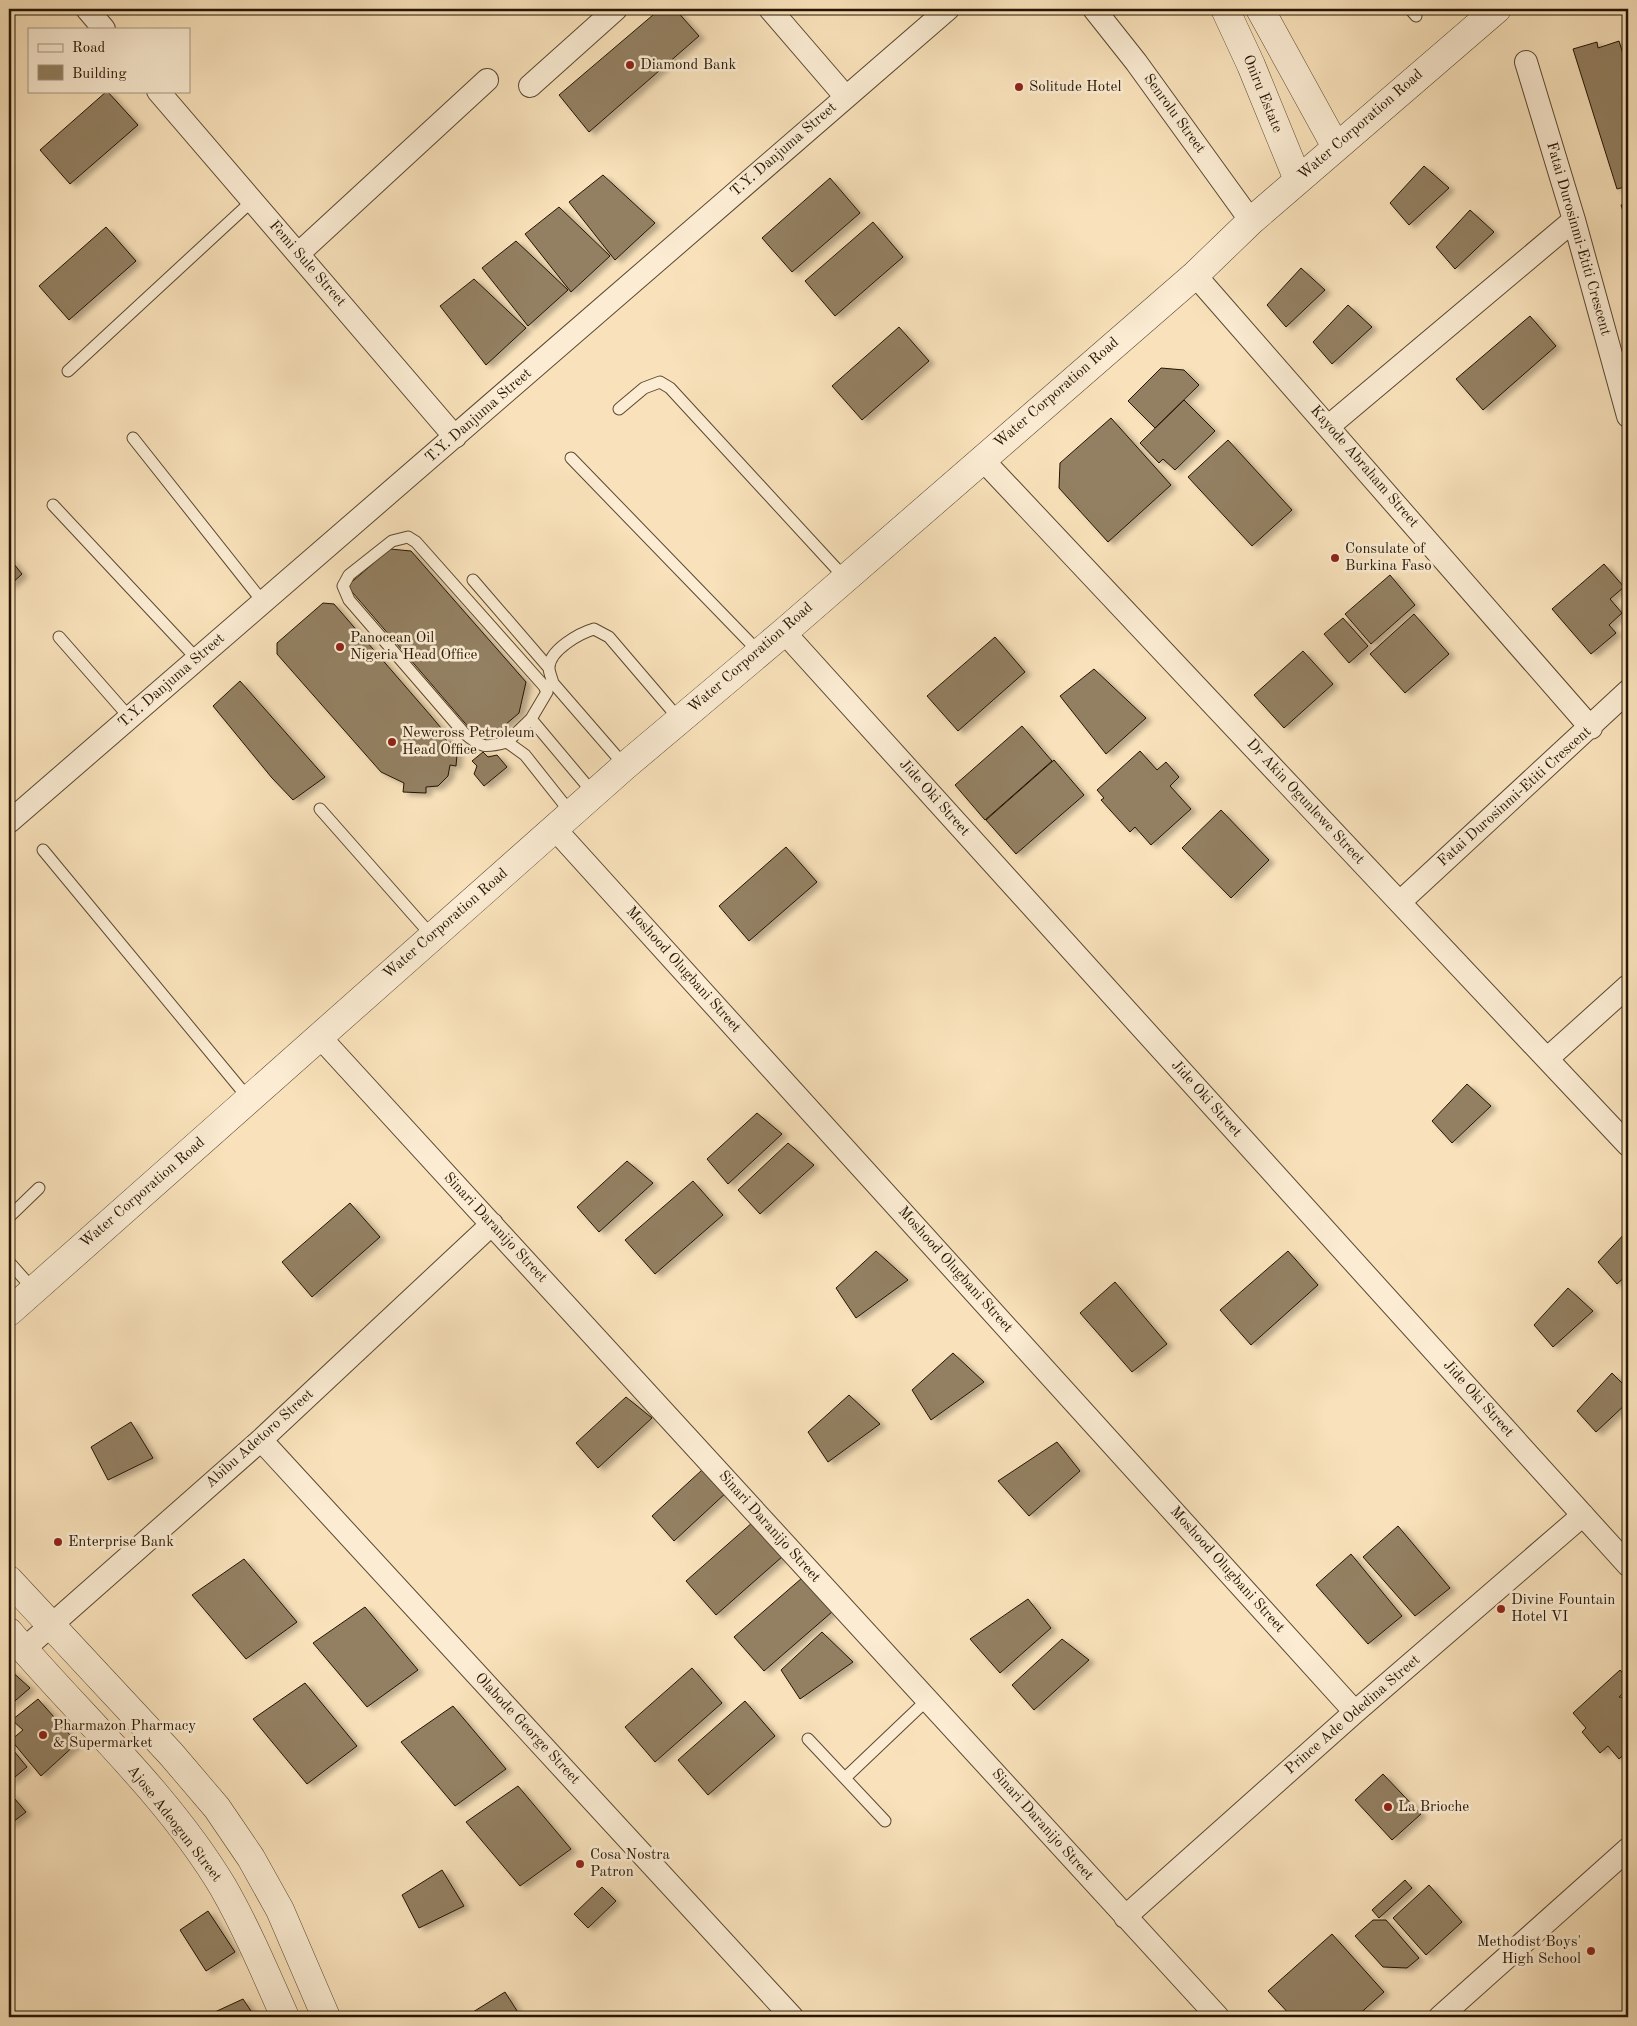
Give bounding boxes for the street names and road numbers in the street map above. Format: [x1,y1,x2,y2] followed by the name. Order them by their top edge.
[1240,53,1284,135] street label: Oniru Estate
[1296,67,1426,183] street label: Water Corporation Road
[1140,72,1208,156] street label: Senrolu Street
[728,100,840,200] street label: T.Y. Danjuma Street
[1543,141,1613,337] street label: Fatai Durosinmi-Etiti Crescent
[266,218,348,310] street label: Femi Sule Street
[992,335,1122,451] street label: Water Corporation Road
[423,366,535,466] street label: T.Y. Danjuma Street
[1307,403,1421,531] street label: Kayode Abraham Street
[686,600,816,716] street label: Water Corporation Road
[116,631,228,731] street label: T.Y. Danjuma Street
[1435,724,1595,870] street label: Fatai Durosinmi-Etiti Crescent
[1243,737,1367,867] street label: Dr Akin Ogunlewe Street
[896,757,972,839] street label: Jide Oki Street
[381,866,511,982] street label: Water Corporation Road
[623,904,743,1036] street label: Moshood Olugbani Street
[1168,1058,1244,1140] street label: Jide Oki Street
[78,1135,208,1251] street label: Water Corporation Road
[440,1170,550,1286] street label: Sinari Daranijo Street
[895,1204,1015,1336] street label: Moshood Olugbani Street
[1440,1358,1516,1440] street label: Jide Oki Street
[203,1387,317,1491] street label: Abibu Adetoro Street
[715,1468,823,1586] street label: Sinari Daranijo Street
[1167,1504,1287,1636] street label: Moshood Olugbani Street
[1283,1653,1423,1777] street label: Prince Ade Odedina Street
[472,1670,582,1788] street label: Olabode George Street
[124,1763,224,1885] street label: Ajose Adeogun Street
[988,1766,1096,1884] street label: Sinari Daranijo Street

